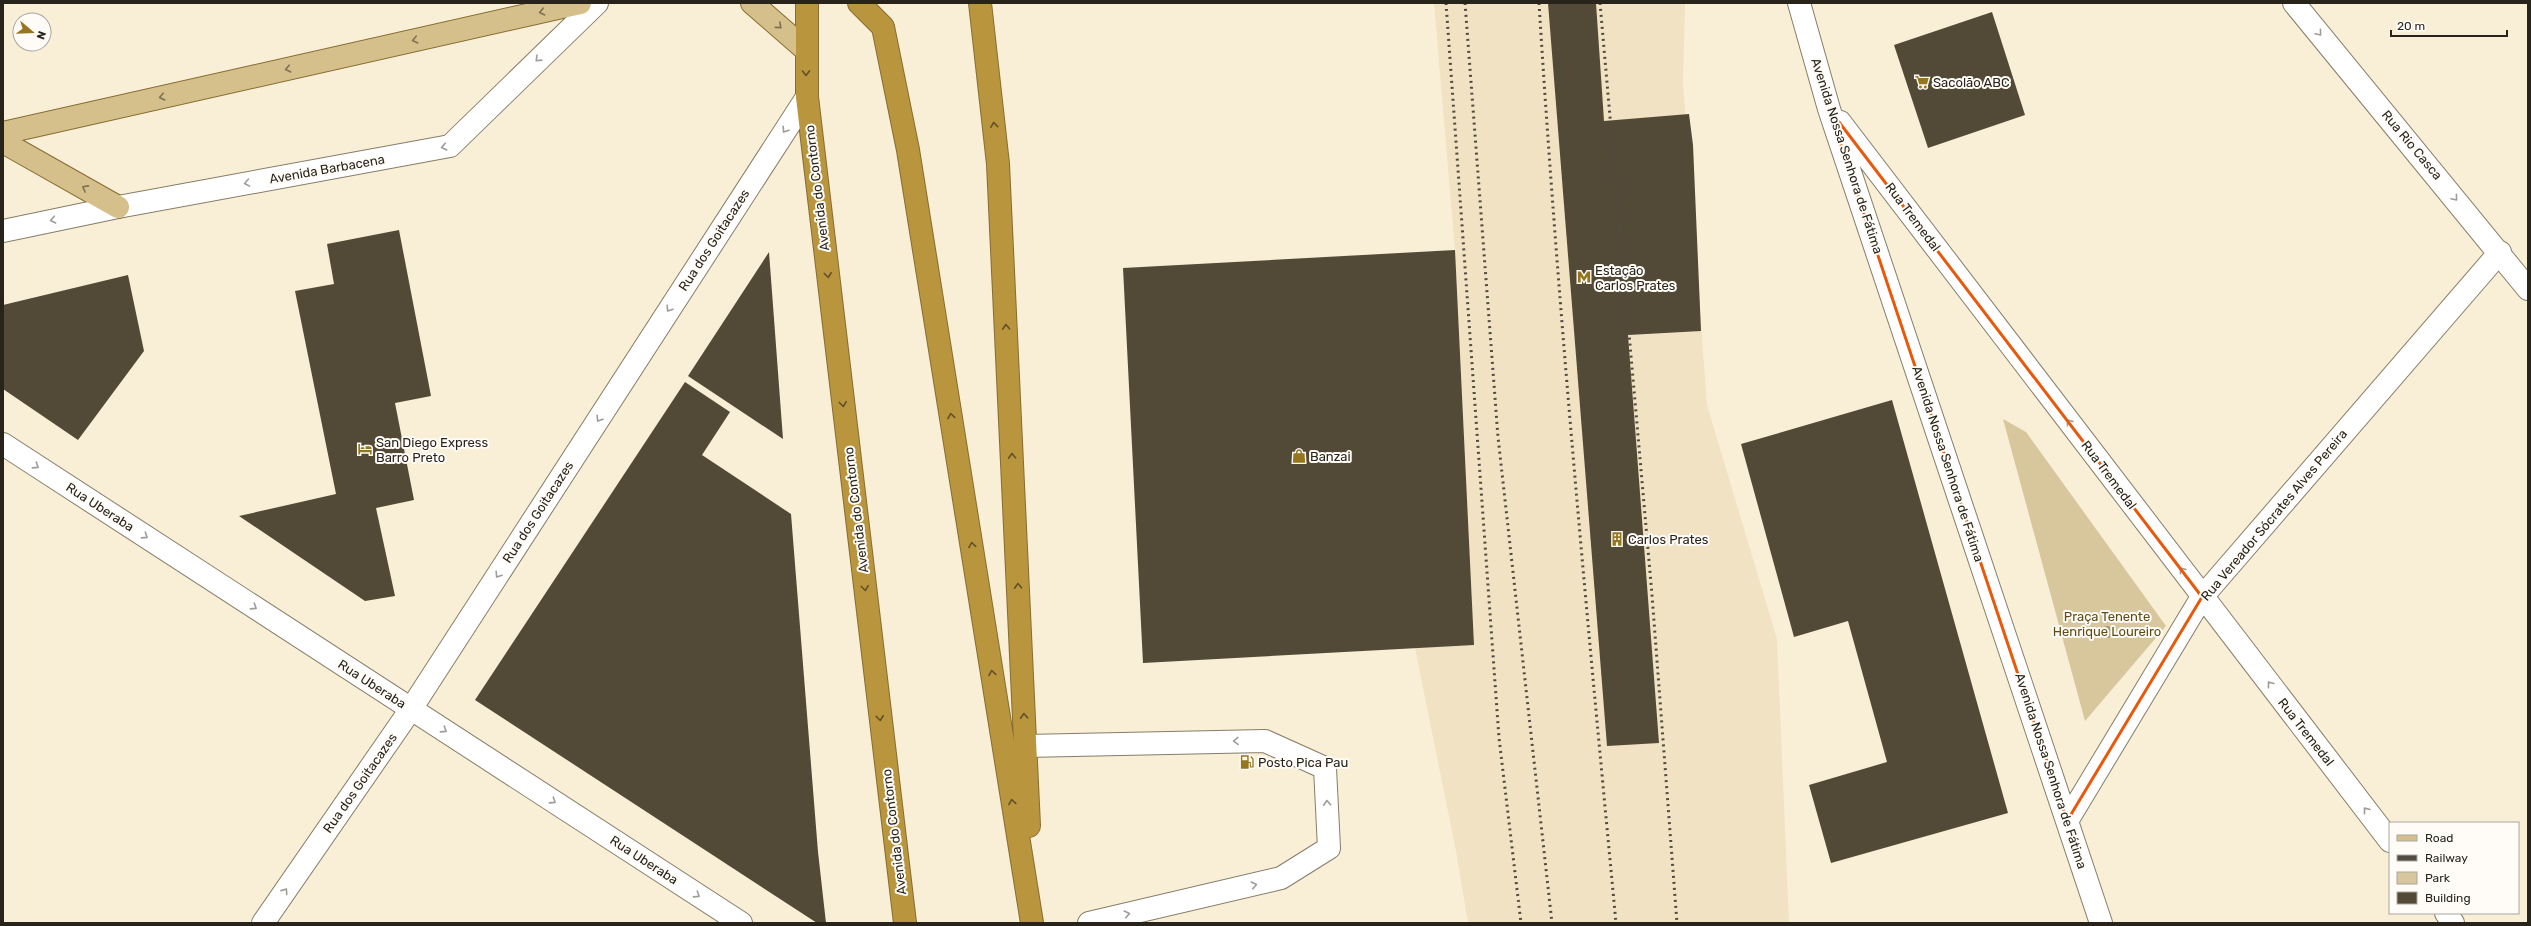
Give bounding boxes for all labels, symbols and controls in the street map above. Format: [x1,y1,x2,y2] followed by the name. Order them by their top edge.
[539,7,545,15] one-way arrow
[12,12,52,52] north arrow
[2391,12,2507,38] scale bar
[2397,19,2425,33] text: 20 m
[774,22,782,29] one-way arrow
[2315,28,2322,36] one-way arrow
[34,29,48,41] text: N
[412,36,418,44] one-way arrow
[535,54,543,62] one-way arrow
[1808,56,1886,256] street label: Avenida Nossa Senhora de Fátima
[285,64,292,72] one-way arrow
[802,70,810,76] one-way arrow
[1914,74,1930,90] supermarket icon: Sacolão ABC
[1933,75,2010,90] place label: Sacolão ABC
[158,93,165,101] one-way arrow
[2379,107,2445,183] street label: Rua Rio Casca
[990,122,999,128] one-way arrow
[802,124,832,252] street label: Avenida do Contorno
[783,125,790,132] one-way arrow
[441,142,447,150] one-way arrow
[268,151,386,187] street label: Avenida Barbacena
[244,178,250,187] one-way arrow
[1882,180,1944,254] street label: Rua Tremedal
[81,185,89,192] one-way arrow
[676,186,753,294] street label: Rua dos Goitacazes
[2451,193,2458,201] one-way arrow
[50,216,56,224] one-way arrow
[1595,263,1676,293] place label: Estação Carlos Prates
[1576,269,1592,285] metro station icon: Estação Carlos Prates
[823,272,832,278] one-way arrow
[667,305,674,312] one-way arrow
[1002,324,1011,330] one-way arrow
[1909,364,1987,564] street label: Avenida Nossa Senhora de Fátima
[838,401,847,407] one-way arrow
[947,413,956,419] one-way arrow
[597,414,604,421] one-way arrow
[2067,420,2074,427] one-way arrow
[2198,426,2350,604] street label: Rua Vereador Sócrates Alves Pereira
[376,435,488,465] place label: San Diego Express Barro Preto
[2078,438,2140,512] street label: Rua Tremedal
[357,441,373,457] hotel icon: San Diego Express Barro Preto
[841,446,871,574] street label: Avenida do Contorno
[1291,448,1307,464] shop icon: Banzai
[1310,449,1351,464] place label: Banzai
[1008,453,1016,459] one-way arrow
[500,458,577,566] street label: Rua dos Goitacazes
[32,461,39,468] one-way arrow
[63,480,137,534] street label: Rua Uberaba
[1609,531,1625,547] building icon: Carlos Prates
[141,532,148,539] one-way arrow
[1628,532,1709,547] place label: Carlos Prates
[968,542,976,548] one-way arrow
[2180,568,2187,575] one-way arrow
[495,571,503,578] one-way arrow
[1014,583,1022,589] one-way arrow
[860,585,869,591] one-way arrow
[250,602,257,610] one-way arrow
[2053,609,2161,639] park label: Praça Tenente Henrique Loureiro
[335,657,409,711] street label: Rua Uberaba
[988,670,997,676] one-way arrow
[2012,671,2090,871] street label: Avenida Nossa Senhora de Fátima
[2268,682,2275,689] one-way arrow
[2275,695,2337,769] street label: Rua Tremedal
[1019,713,1028,719] one-way arrow
[875,714,884,721] one-way arrow
[440,726,447,733] one-way arrow
[320,730,400,836] street label: Rua dos Goitacazes
[1233,737,1239,746] one-way arrow
[1239,754,1255,770] fuel station icon: Posto Pica Pau
[1258,755,1348,770] place label: Posto Pica Pau
[879,768,909,896] street label: Avenida do Contorno
[549,796,556,804] one-way arrow
[1009,798,1017,805] one-way arrow
[1323,800,1331,806] one-way arrow
[2364,807,2371,814] one-way arrow
[2389,822,2519,914] legend
[2425,831,2453,845] text: Road
[607,833,681,887] street label: Rua Uberaba
[2425,851,2468,865] text: Railway
[2425,871,2451,885] text: Park
[1250,881,1257,889] one-way arrow
[280,888,288,895] one-way arrow
[693,890,700,897] one-way arrow
[2425,891,2471,905] text: Building
[1124,911,1130,919] one-way arrow

